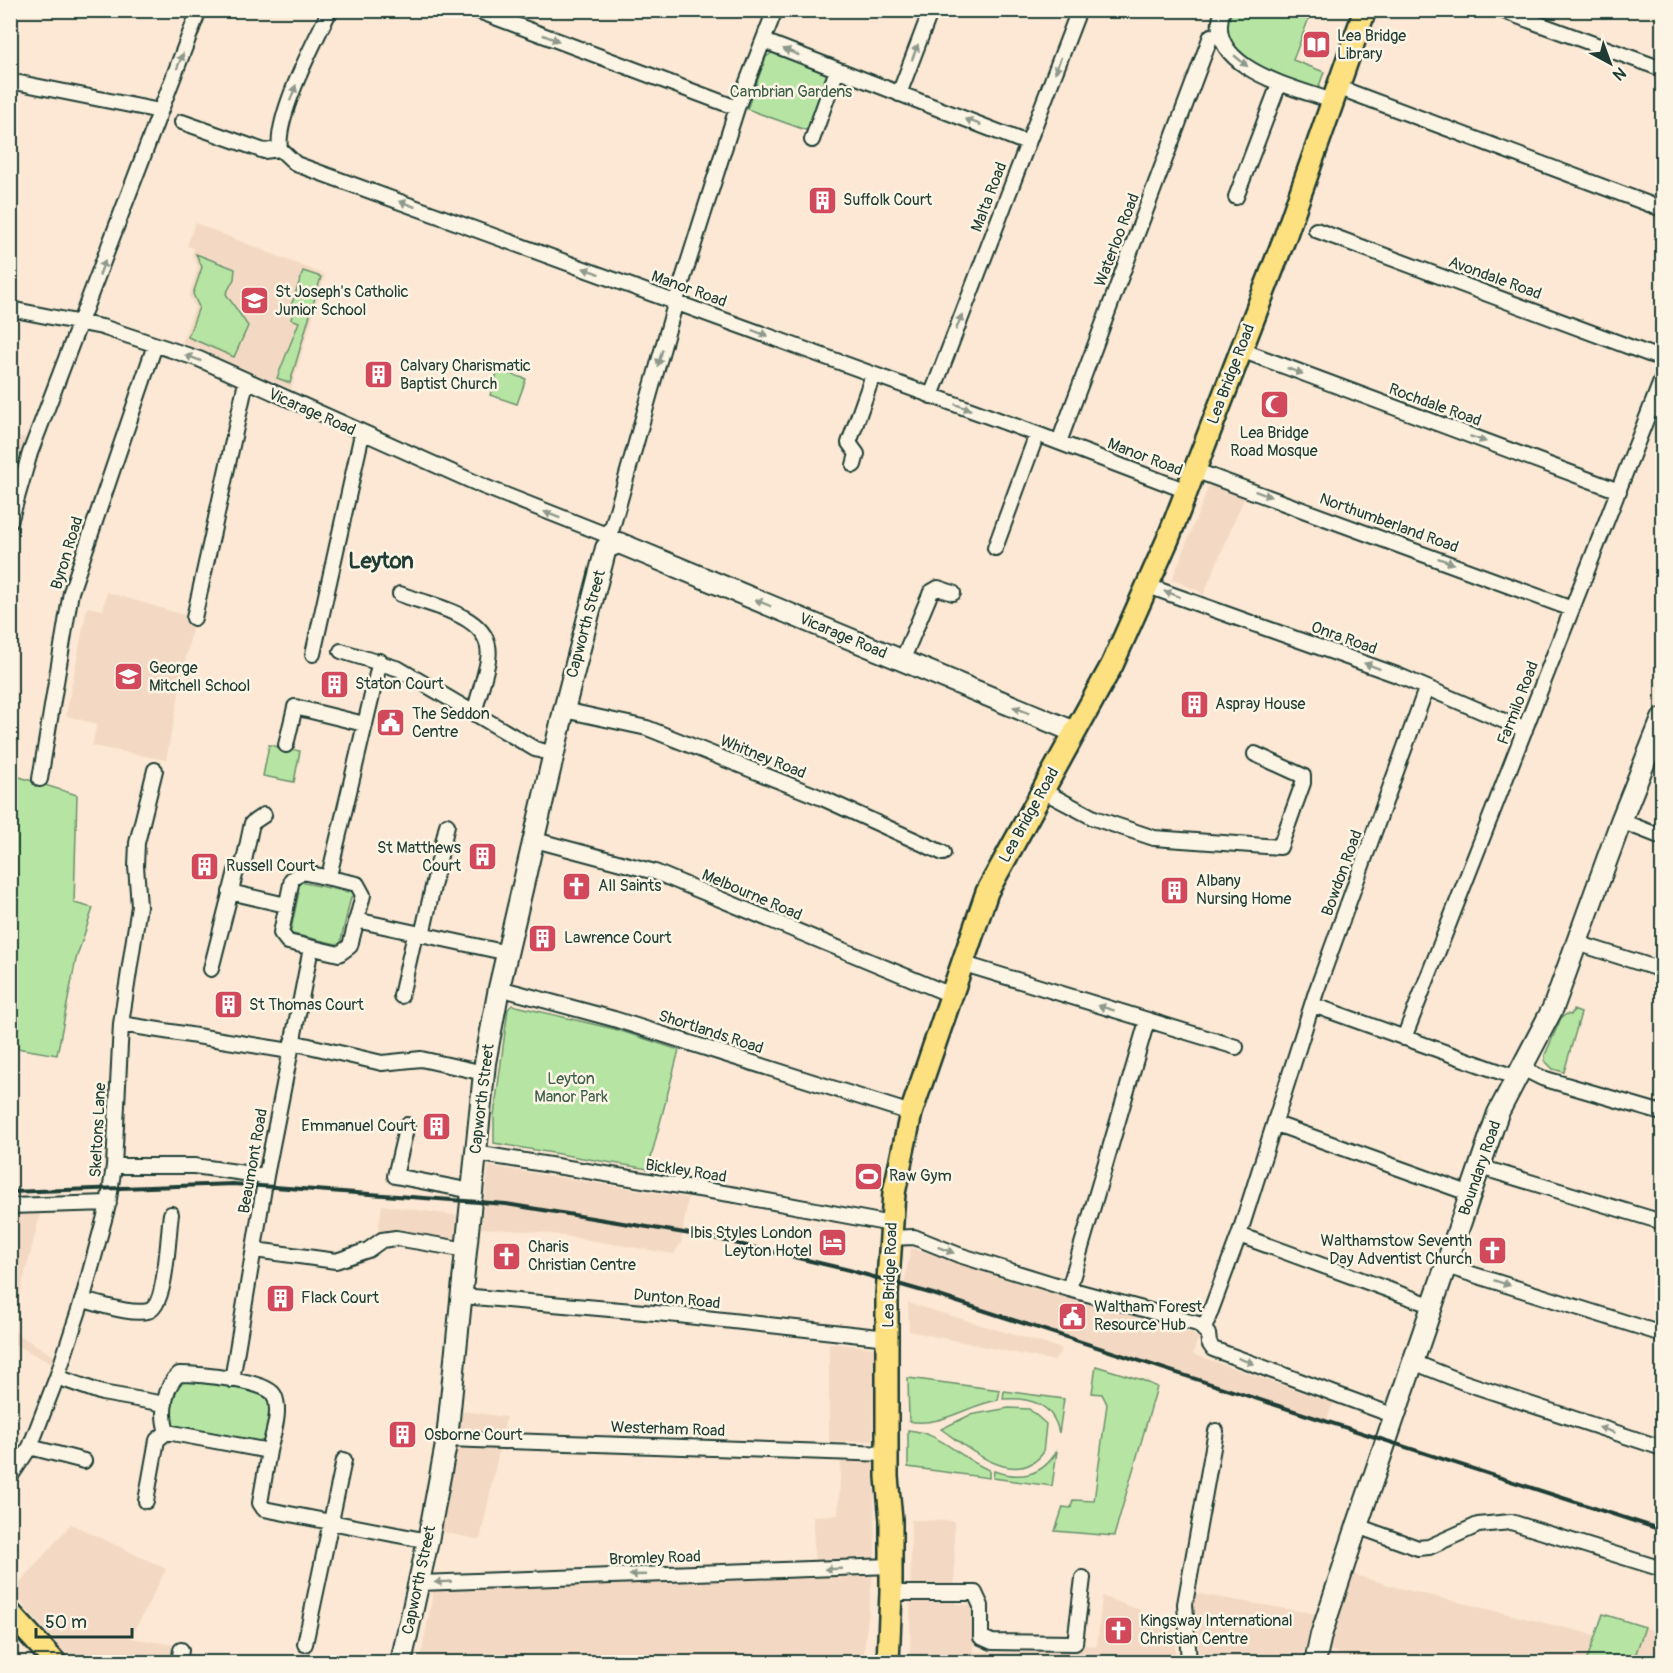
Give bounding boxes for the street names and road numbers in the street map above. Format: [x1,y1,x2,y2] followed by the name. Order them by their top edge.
[967,159,1011,235] street label: Malta Road
[1090,191,1144,289] street label: Waterloo Road
[1446,252,1544,304] street label: Avondale Road
[649,266,729,312] street label: Manor Road
[1203,321,1259,427] street label: Lea Bridge Road
[1386,379,1484,431] street label: Rochdale Road
[265,384,359,440] street label: Vicarage Road
[1105,434,1185,480] street label: Manor Road
[1317,489,1461,557] street label: Northumberland Road
[46,514,88,592] street label: Byron Road
[562,567,610,680] street label: Capworth Street
[796,608,890,664] street label: Vicarage Road
[1308,617,1380,659] street label: Onra Road
[1493,658,1543,748] street label: Farmilo Road
[717,731,809,783] street label: Whitney Road
[995,764,1063,866] street label: Lea Bridge Road
[1317,827,1367,919] street label: Bowdon Road
[699,865,805,925] street label: Melbourne Road
[656,1006,766,1058] street label: Shortlands Road
[465,1042,499,1155] street label: Capworth Street
[86,1082,110,1178] street label: Skeltons Lane
[234,1107,272,1215] street label: Beaumont Road
[1454,1118,1506,1218] street label: Boundary Road
[644,1155,728,1187] street label: Bickley Road
[878,1222,902,1328] street label: Lea Bridge Road
[633,1284,721,1314] street label: Dunton Road
[610,1417,726,1441] street label: Westerham Road
[398,1523,440,1636] street label: Capworth Street
[609,1546,701,1570] street label: Bromley Road

